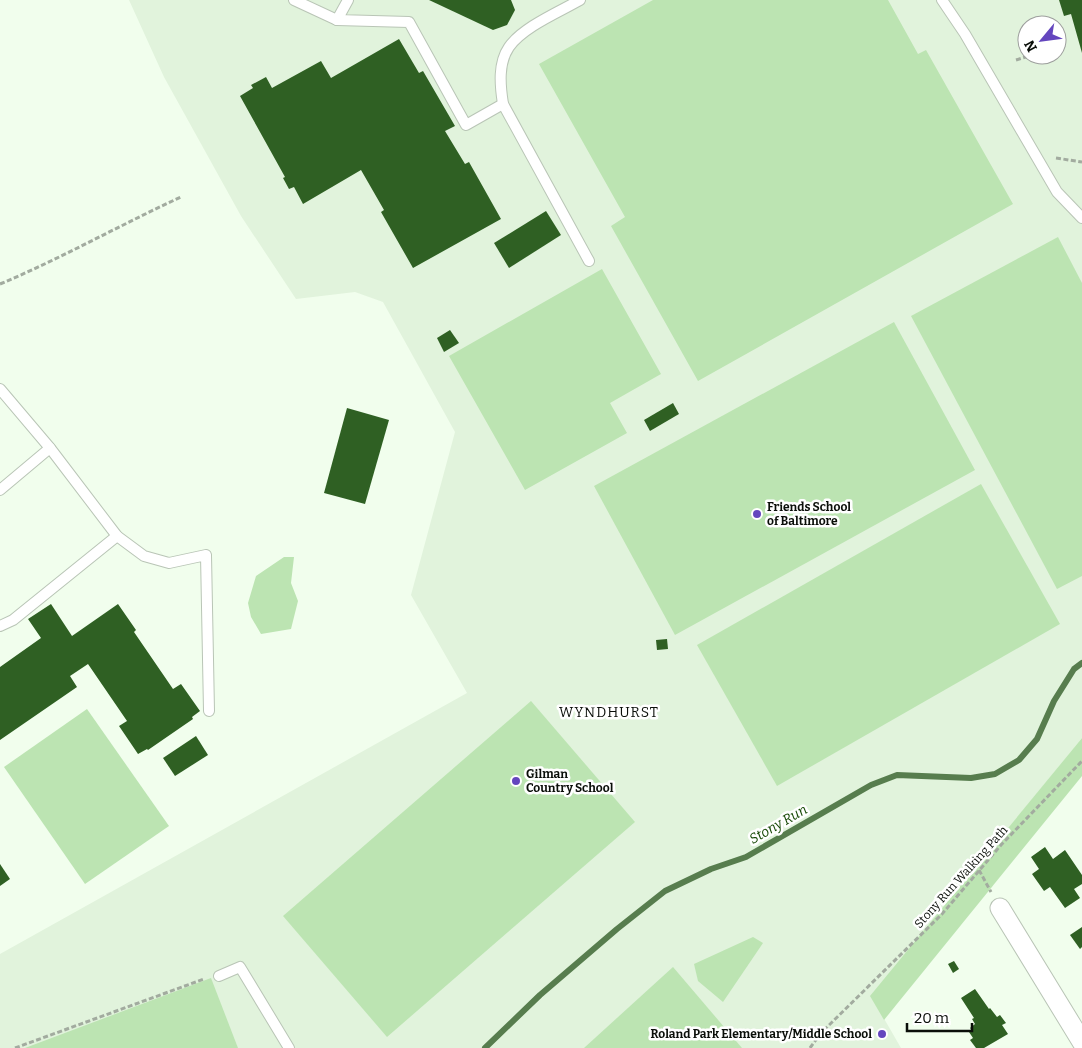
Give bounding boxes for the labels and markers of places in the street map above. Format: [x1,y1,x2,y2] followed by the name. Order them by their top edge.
[767,500,851,528] place label: Friends School of Baltimore
[751,508,763,520] marker: Friends School of Baltimore
[526,767,614,795] place label: Gilman Country School
[510,775,522,787] marker: Gilman Country School
[650,1027,872,1041] place label: Roland Park Elementary/Middle School
[876,1028,888,1040] marker: Roland Park Elementary/Middle School

